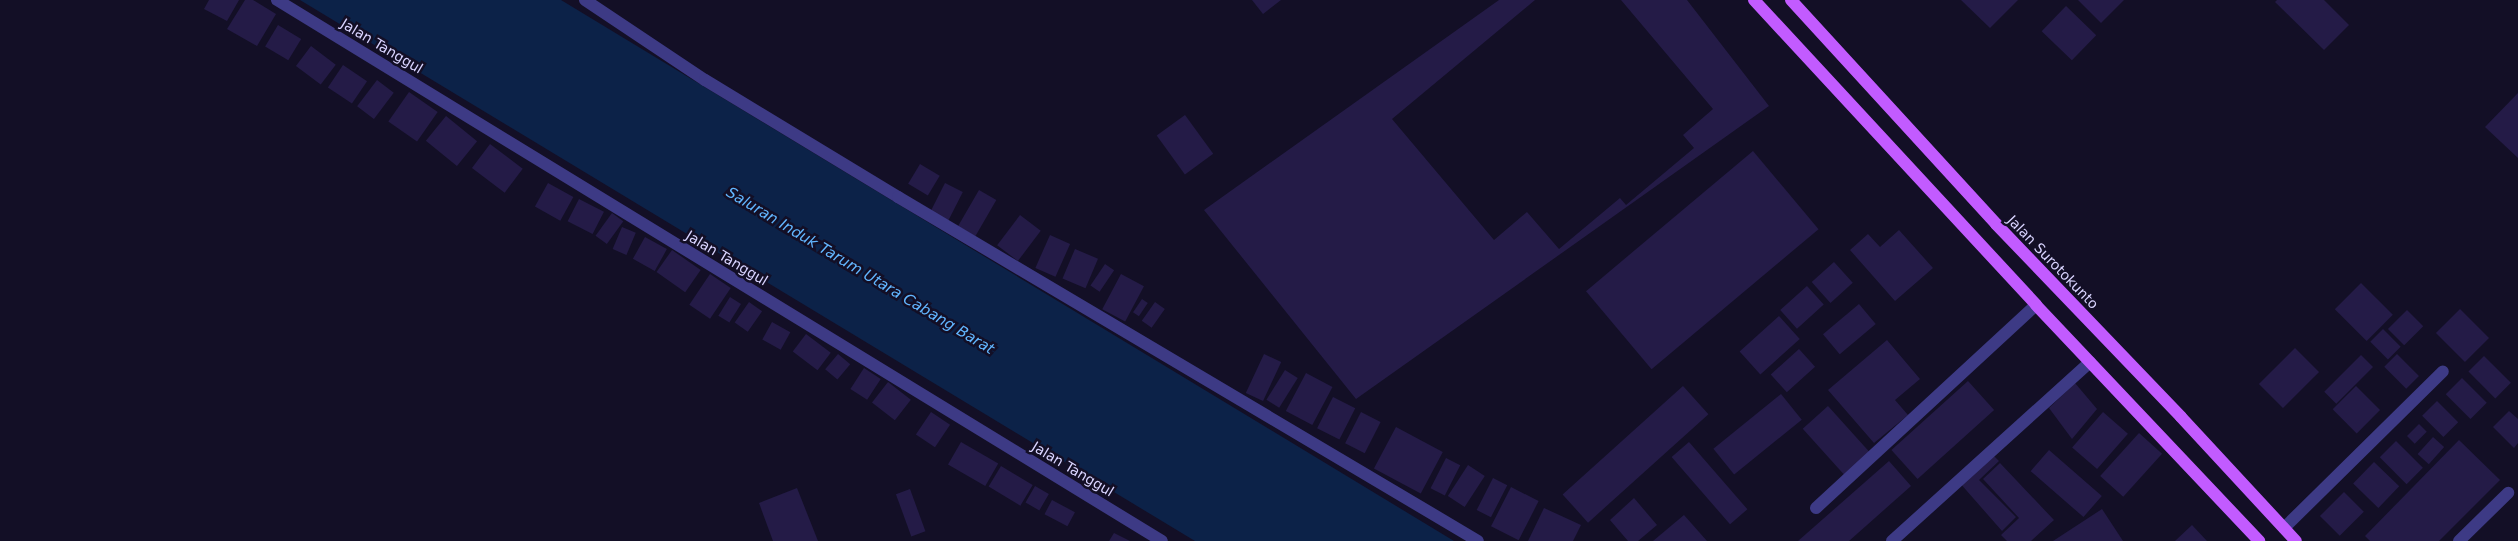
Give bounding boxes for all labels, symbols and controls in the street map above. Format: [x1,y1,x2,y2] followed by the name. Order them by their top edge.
[338,15,426,77] street label: Jalan Tanggul
[723,184,997,358] water label: Saluran Induk Tarum Utara Cabang Barat
[2004,212,2102,312] street label: Jalan Surotokunto
[683,227,771,289] street label: Jalan Tanggul
[1029,438,1117,500] street label: Jalan Tanggul

